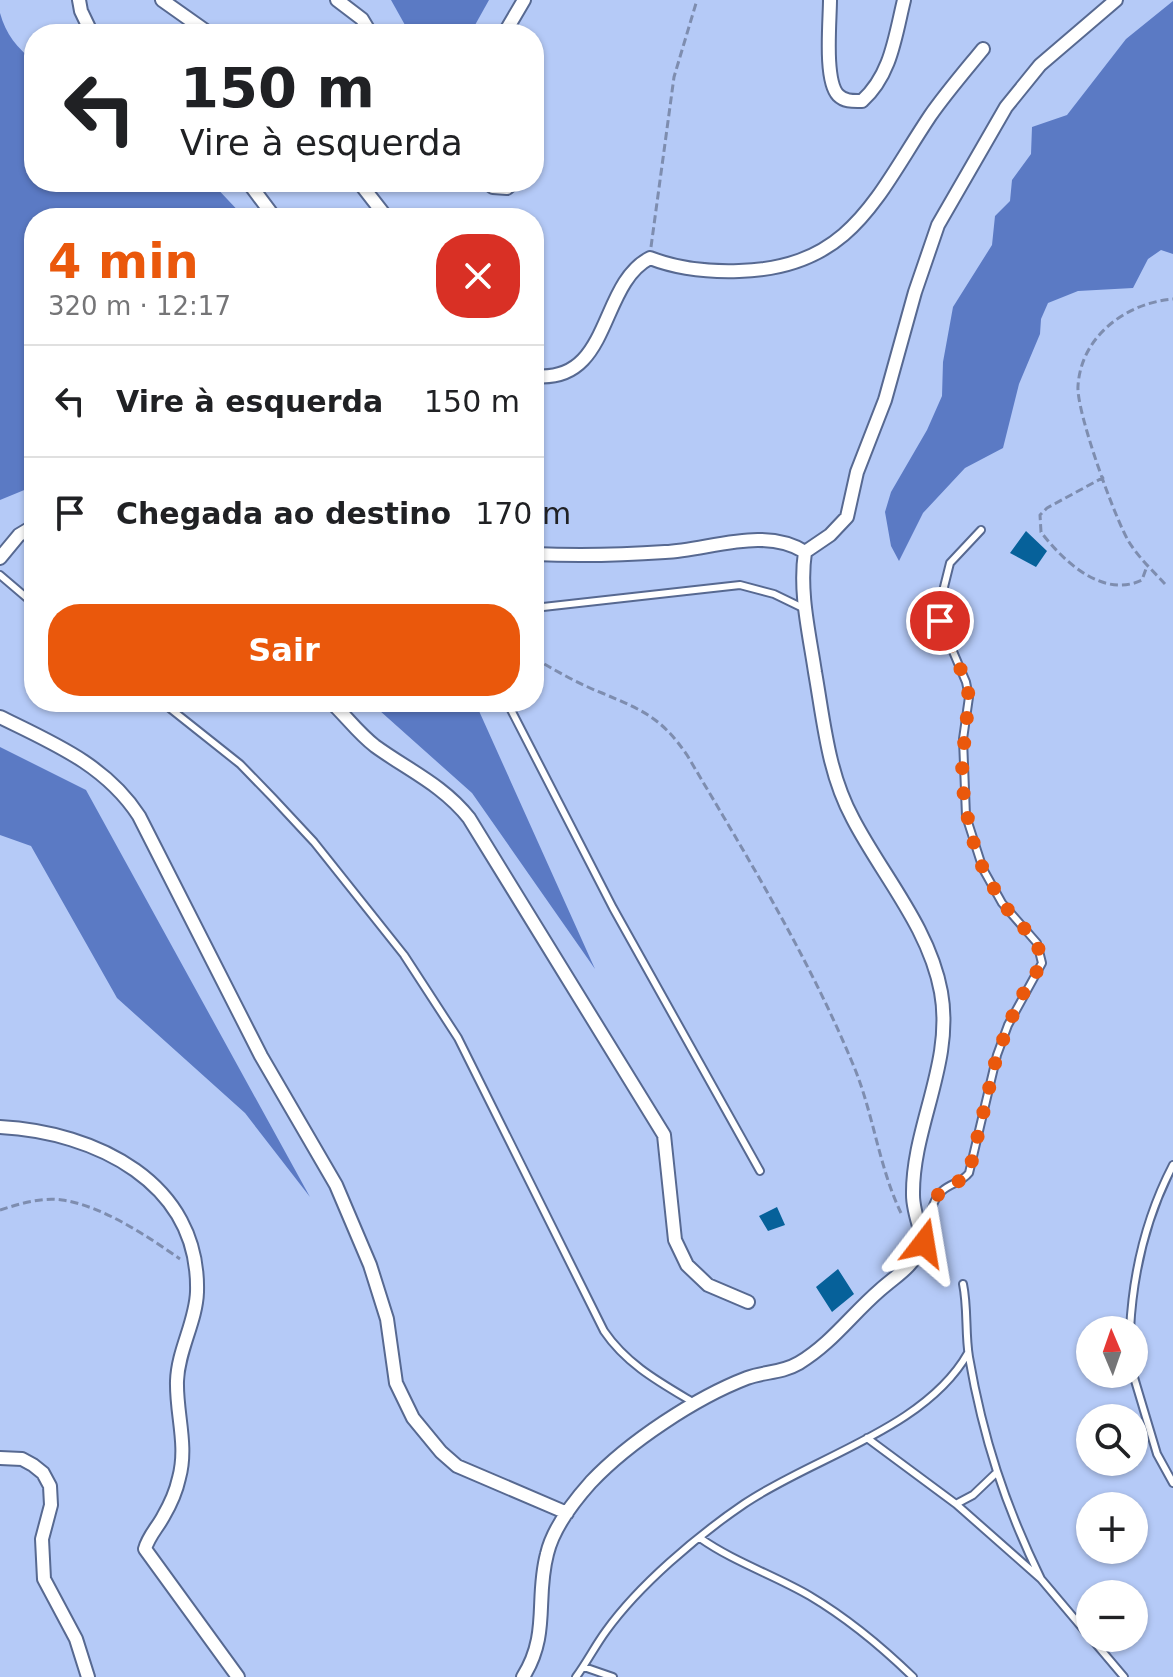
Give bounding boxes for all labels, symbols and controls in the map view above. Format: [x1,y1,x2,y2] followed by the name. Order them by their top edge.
[180,55,375,120] text: 150 m
[48,56,152,160] icon: left
[180,122,463,163] text: Vire à esquerda
[48,233,199,289] text: 4 min
[436,234,520,318] button: close
[48,291,231,321] text: 320 m · 12:17
[48,379,92,423] icon: left
[116,384,383,419] text: Vire à esquerda
[424,384,520,419] text: 150 m
[48,491,92,535] icon: arrive
[116,496,451,531] text: Chegada ao destino
[475,496,571,531] text: 170 m
[906,587,974,655] pin
[918,599,962,643] icon: arrive
[48,604,520,696] button: Sair
[882,1201,966,1285] position arrow
[1076,1316,1148,1388] north arrow
[1076,1316,1148,1652] map controls
[1076,1404,1148,1476] button: search
[1076,1492,1148,1564] button: +
[1076,1580,1148,1652] button: −

